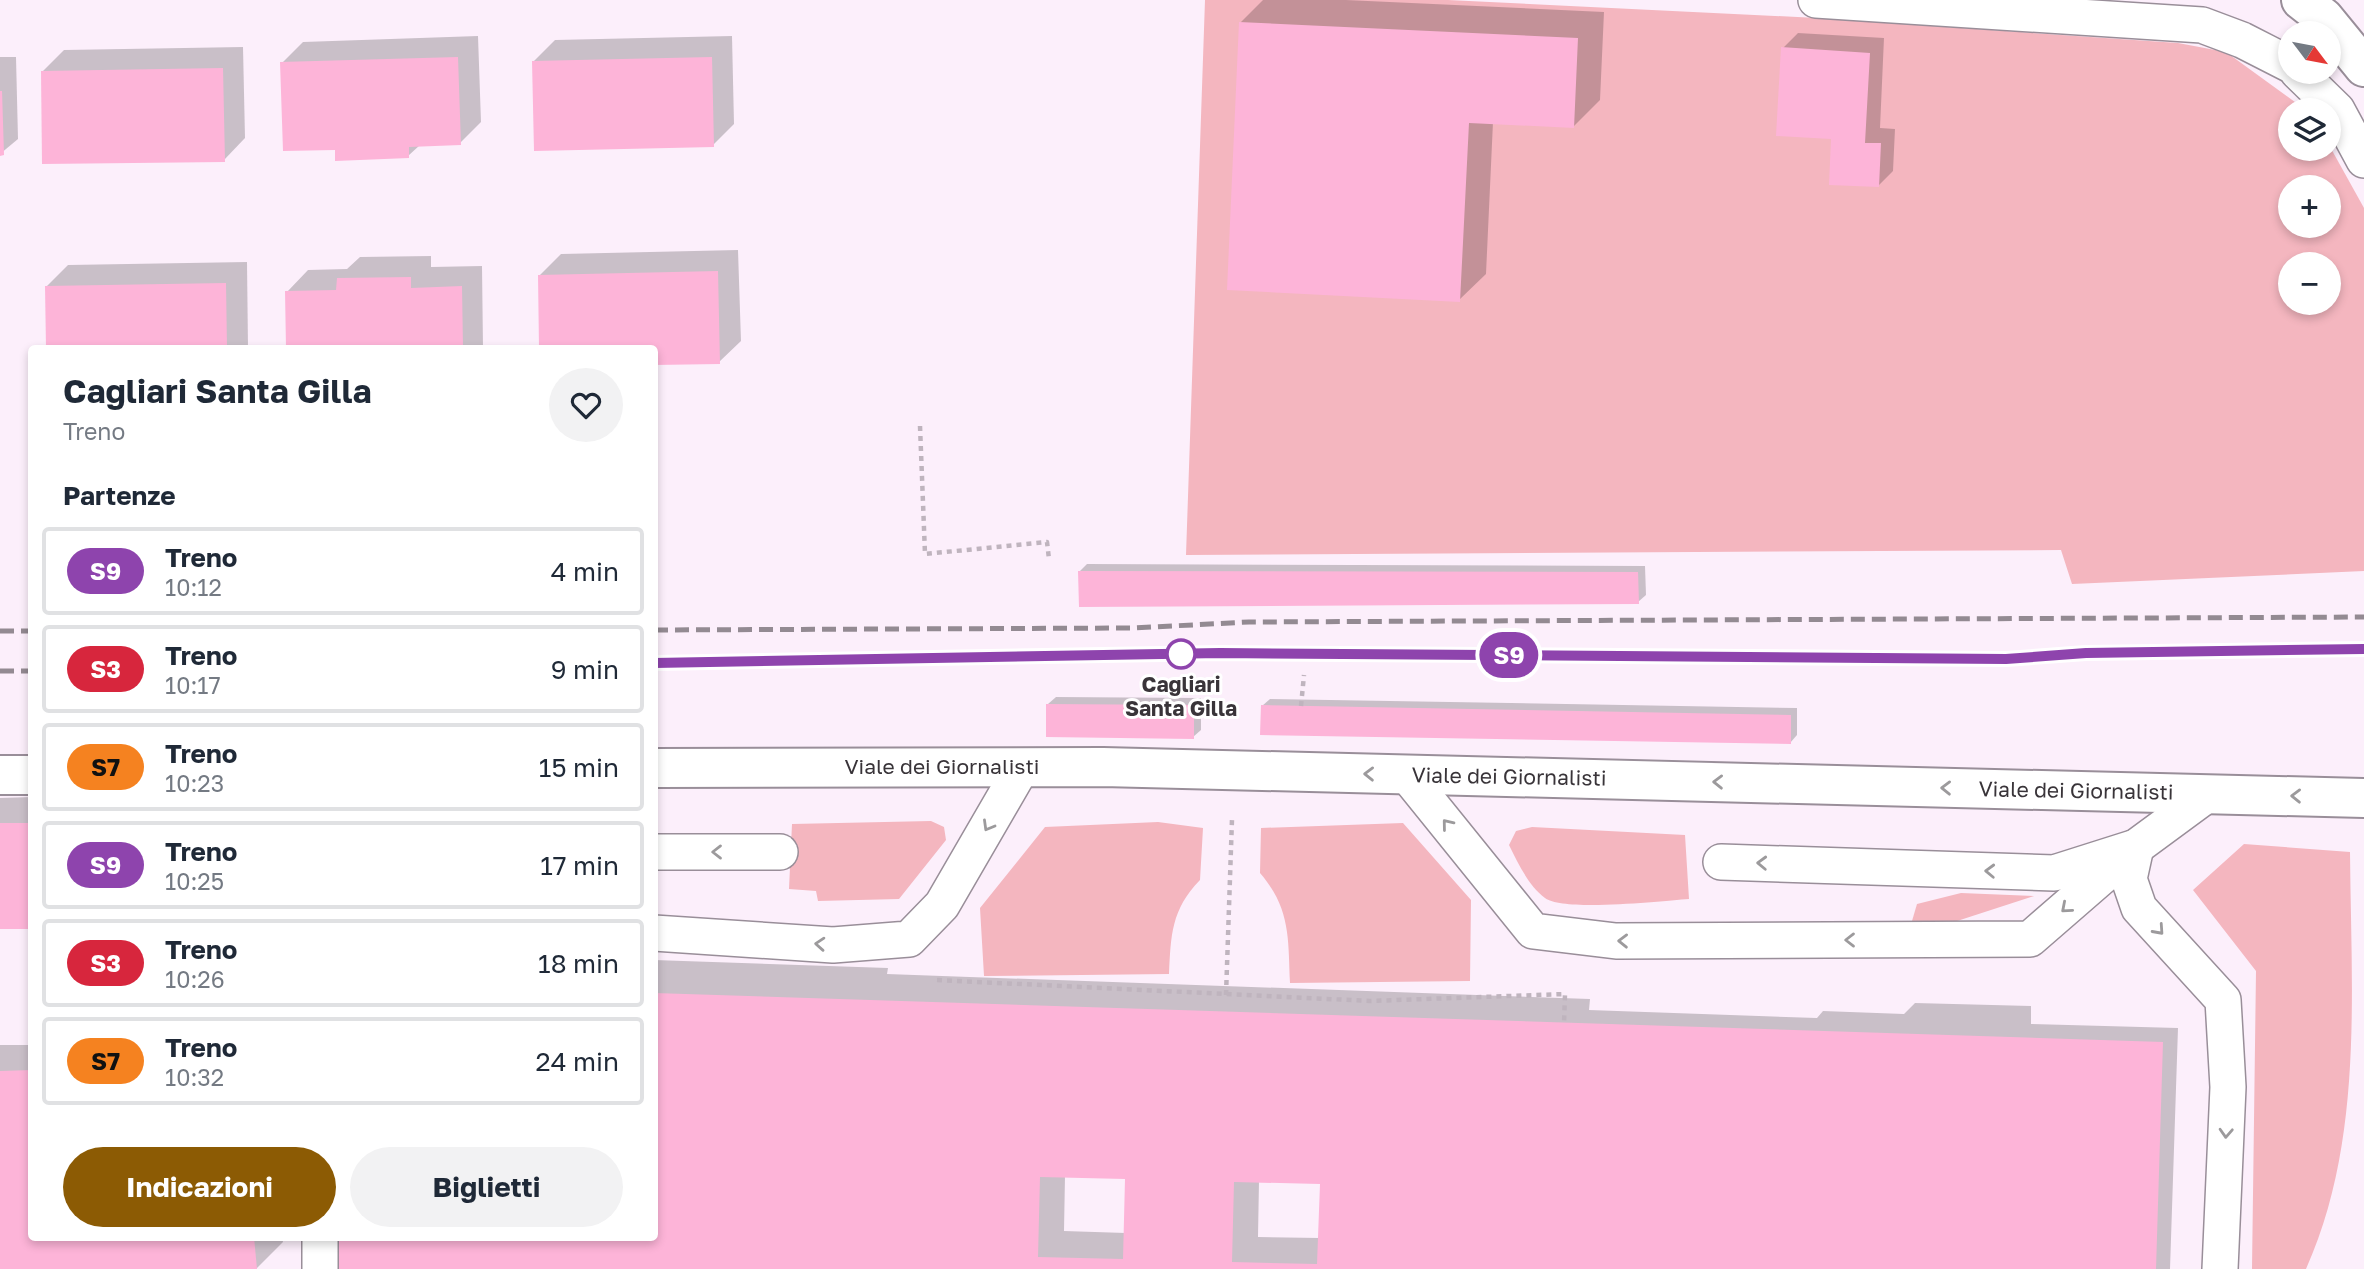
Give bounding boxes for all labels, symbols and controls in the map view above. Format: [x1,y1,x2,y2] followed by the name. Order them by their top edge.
[2278,21,2342,84] north arrow
[2278,21,2341,315] map controls
[2278,98,2341,161] button: layers
[2278,175,2341,238] button: +
[2278,252,2341,315] button: −
[549,368,623,442] button: heart
[63,371,372,410] text: Cagliari Santa Gilla
[63,417,125,445] text: Treno
[63,480,176,511] text: Partenze
[165,542,237,573] text: Treno
[90,556,121,585] text: S9
[551,556,619,587] text: 4 min
[165,573,222,601] text: 10:12
[1478,632,1540,678] line badge: S9
[1166,639,1196,669] marker: Cagliari Santa Gilla
[165,640,237,671] text: Treno
[1493,640,1525,669] text: S9
[90,654,121,683] text: S3
[551,654,619,685] text: 9 min
[165,671,221,699] text: 10:17
[1125,671,1237,721] place label: Cagliari Santa Gilla
[165,738,237,769] text: Treno
[91,752,120,781] text: S7
[539,752,619,783] text: 15 min
[845,753,1039,779] street label: Viale dei Giornalisti
[1411,761,1607,791] street label: Viale dei Giornalisti
[1363,766,1373,782] one-way arrow
[165,769,224,797] text: 10:23
[1713,774,1723,790] one-way arrow
[1978,775,2174,805] street label: Viale dei Giornalisti
[1940,780,1951,795] one-way arrow
[2290,788,2301,804] one-way arrow
[983,819,996,832] one-way arrow
[1443,820,1455,833] one-way arrow
[165,836,237,867] text: Treno
[711,844,722,860] one-way arrow
[90,850,121,879] text: S9
[540,850,619,881] text: 17 min
[1756,856,1767,871] one-way arrow
[1984,863,1995,878] one-way arrow
[165,867,224,895] text: 10:25
[2061,900,2074,912] one-way arrow
[2151,922,2163,935] one-way arrow
[1845,932,1855,948] one-way arrow
[1617,933,1628,948] one-way arrow
[165,934,237,965] text: Treno
[815,937,826,952] one-way arrow
[90,948,121,977] text: S3
[538,948,619,979] text: 18 min
[165,965,225,993] text: 10:26
[165,1032,237,1063] text: Treno
[91,1046,120,1075] text: S7
[536,1046,619,1077] text: 24 min
[165,1063,224,1091] text: 10:32
[2219,1127,2234,1138] one-way arrow
[63,1147,336,1227] button: Indicazioni
[350,1147,623,1227] button: Biglietti

